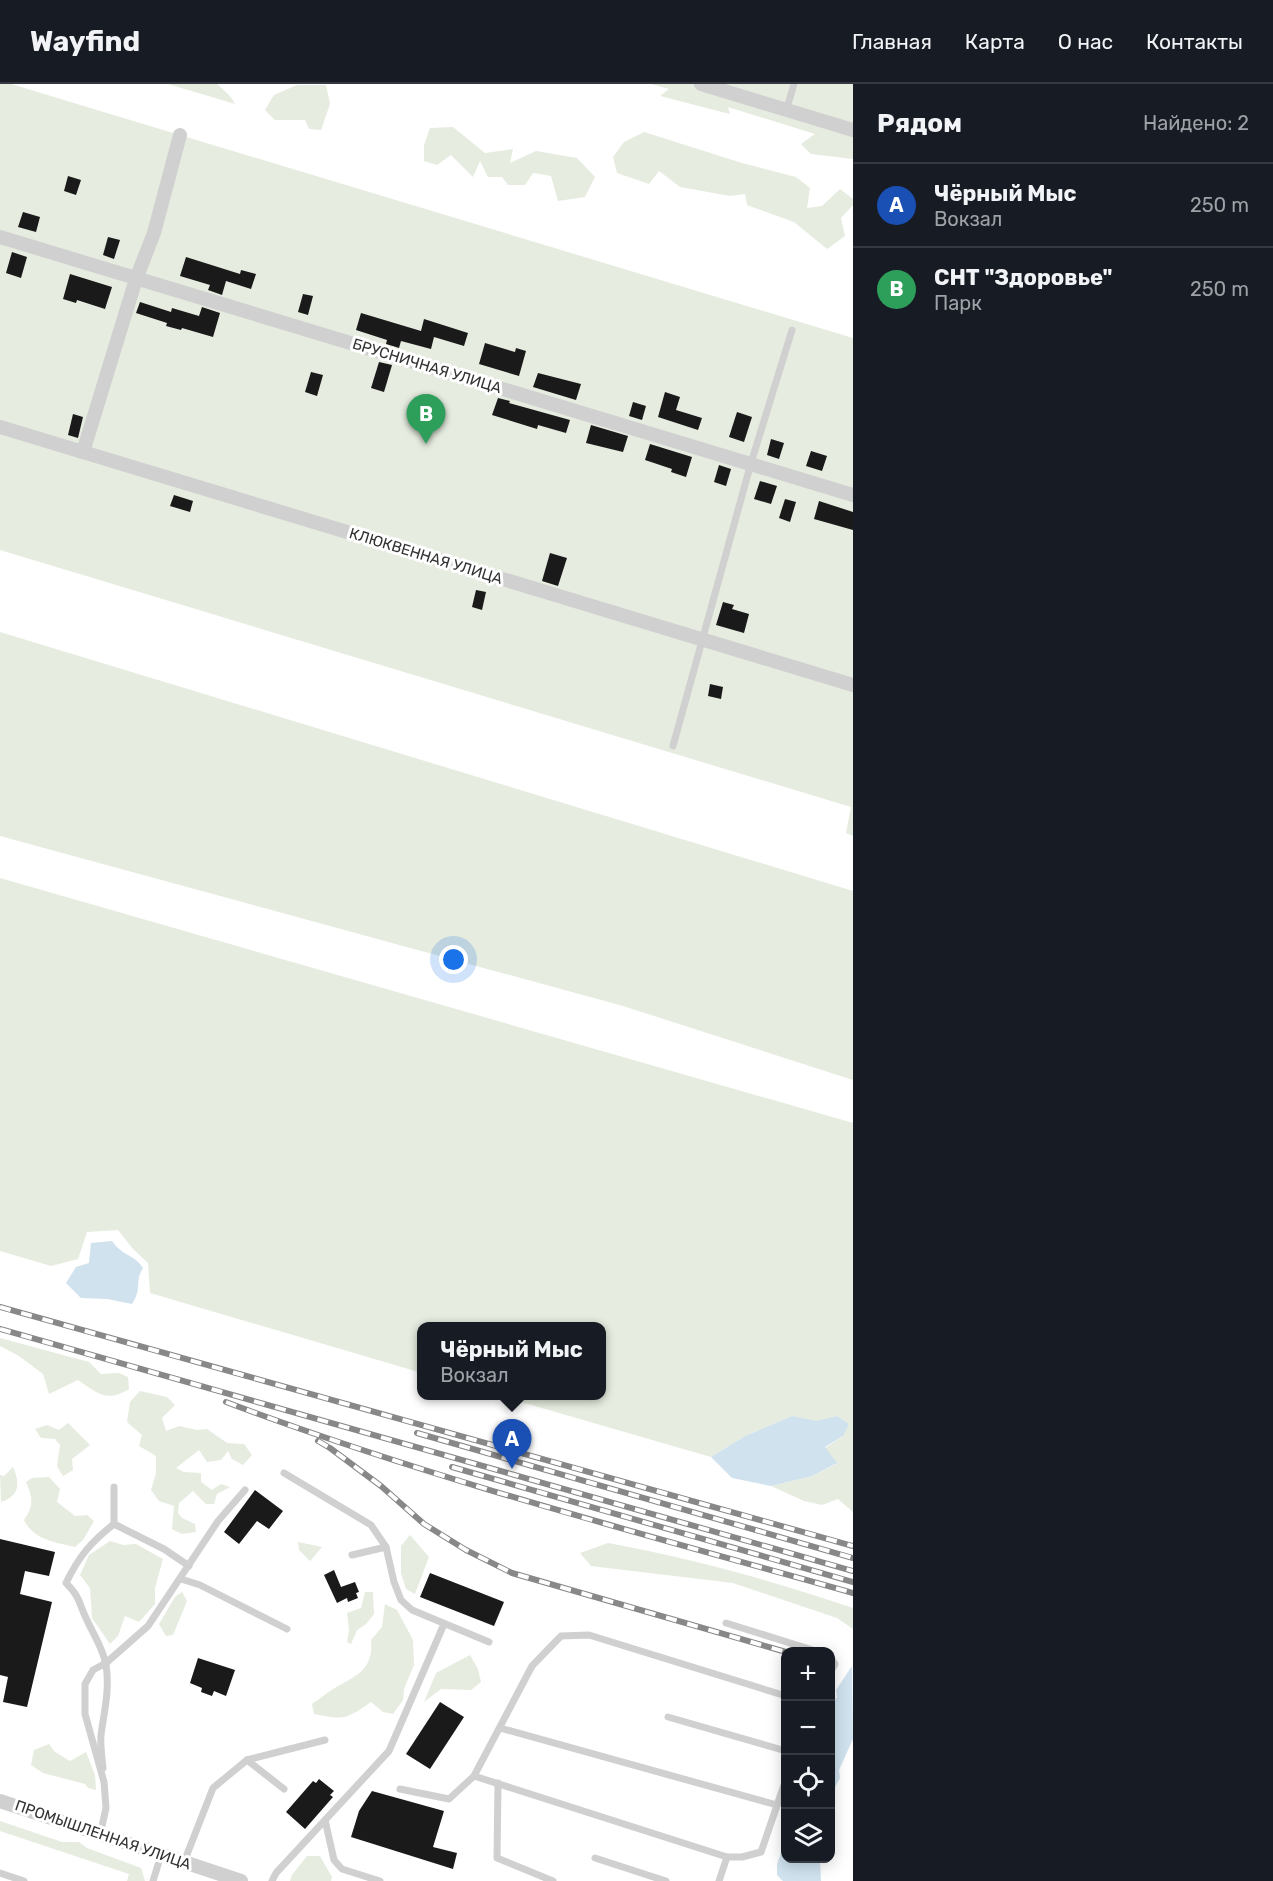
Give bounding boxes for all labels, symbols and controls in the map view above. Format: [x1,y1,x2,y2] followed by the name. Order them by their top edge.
[30,25,140,58] text: Wayfind
[852,29,932,54] text: Главная
[965,29,1025,54] text: Карта
[1058,29,1113,54] text: О нас
[1146,29,1243,54] text: Контакты
[877,108,962,139] text: Рядом
[1143,111,1249,135] text: Найдено: 2
[934,180,1077,207] text: Чёрный Мыс
[889,193,904,217] text: A
[1190,193,1249,217] text: 250 m
[934,207,1002,231] text: Вокзал
[934,264,1112,291] text: СНТ "Здоровье"
[889,277,904,301] text: B
[1190,277,1249,301] text: 250 m
[934,291,982,315] text: Парк
[350,335,504,397] street label: БРУСНИЧНАЯ УЛИЦА
[406,394,446,444] pin: B
[347,524,505,588] street label: КЛЮКВЕННАЯ УЛИЦА
[439,945,468,974] your location
[417,1322,606,1400] popup
[440,1336,583,1363] text: Чёрный Мыс
[440,1363,509,1387] text: Вокзал
[492,1420,532,1469] pin: A
[781,1647,835,1863] map controls
[781,1647,835,1701] button: +
[781,1701,835,1755] button: −
[781,1755,835,1809] button: locate
[13,1796,193,1874] street label: ПРОМЫШЛЕННАЯ УЛИЦА
[781,1809,835,1863] button: layers

